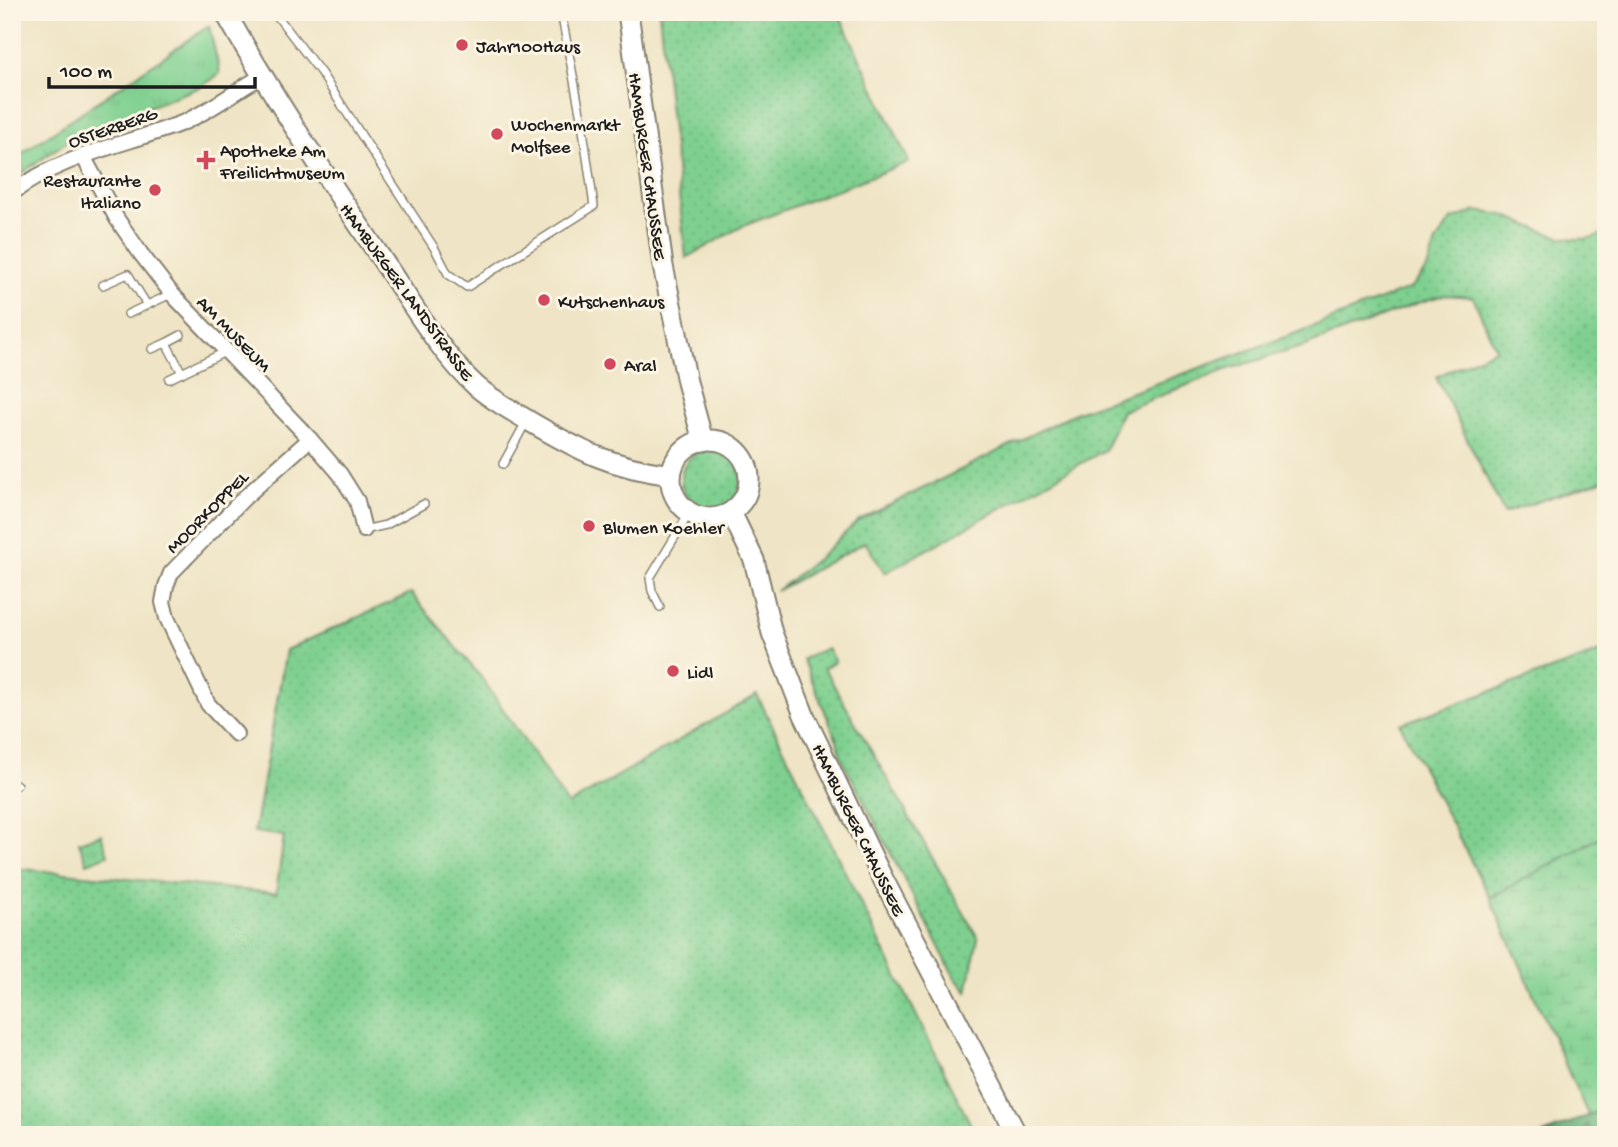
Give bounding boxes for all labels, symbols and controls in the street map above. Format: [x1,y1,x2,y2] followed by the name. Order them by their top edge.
[454,37,470,53] marker: Jahr100Haus
[476,37,581,60] place label: Jahr100Haus
[49,46,256,90] scale bar
[59,61,112,86] text: 100 m
[621,71,670,263] street label: HAMBURGER CHAUSSEE
[65,103,162,155] street label: OSTERBERG
[511,115,622,160] place label: Wochenmarkt Molfsee
[489,126,505,142] marker: Wochenmarkt Molfsee
[219,141,345,186] place label: Apotheke Am Freilichtmuseum
[198,152,214,168] marker: Apotheke Am Freilichtmuseum
[43,171,141,216] place label: Restaurante Italiano
[147,182,163,198] marker: Restaurante Italiano
[333,200,478,387] street label: HAMBURGER LANDSTRASSE
[190,292,275,379] street label: AM MUSEUM
[536,292,552,308] marker: Kutschenhaus
[558,292,665,315] place label: Kutschenhaus
[602,356,618,372] marker: Aral
[624,356,657,379] place label: Aral
[162,467,255,560] street label: MOORKOPPEL
[581,518,597,534] marker: Blumen Koehler
[602,518,726,541] place label: Blumen Koehler
[665,663,681,679] marker: Lidl
[687,663,713,686] place label: Lidl
[805,741,909,921] street label: HAMBURGER CHAUSSEE

